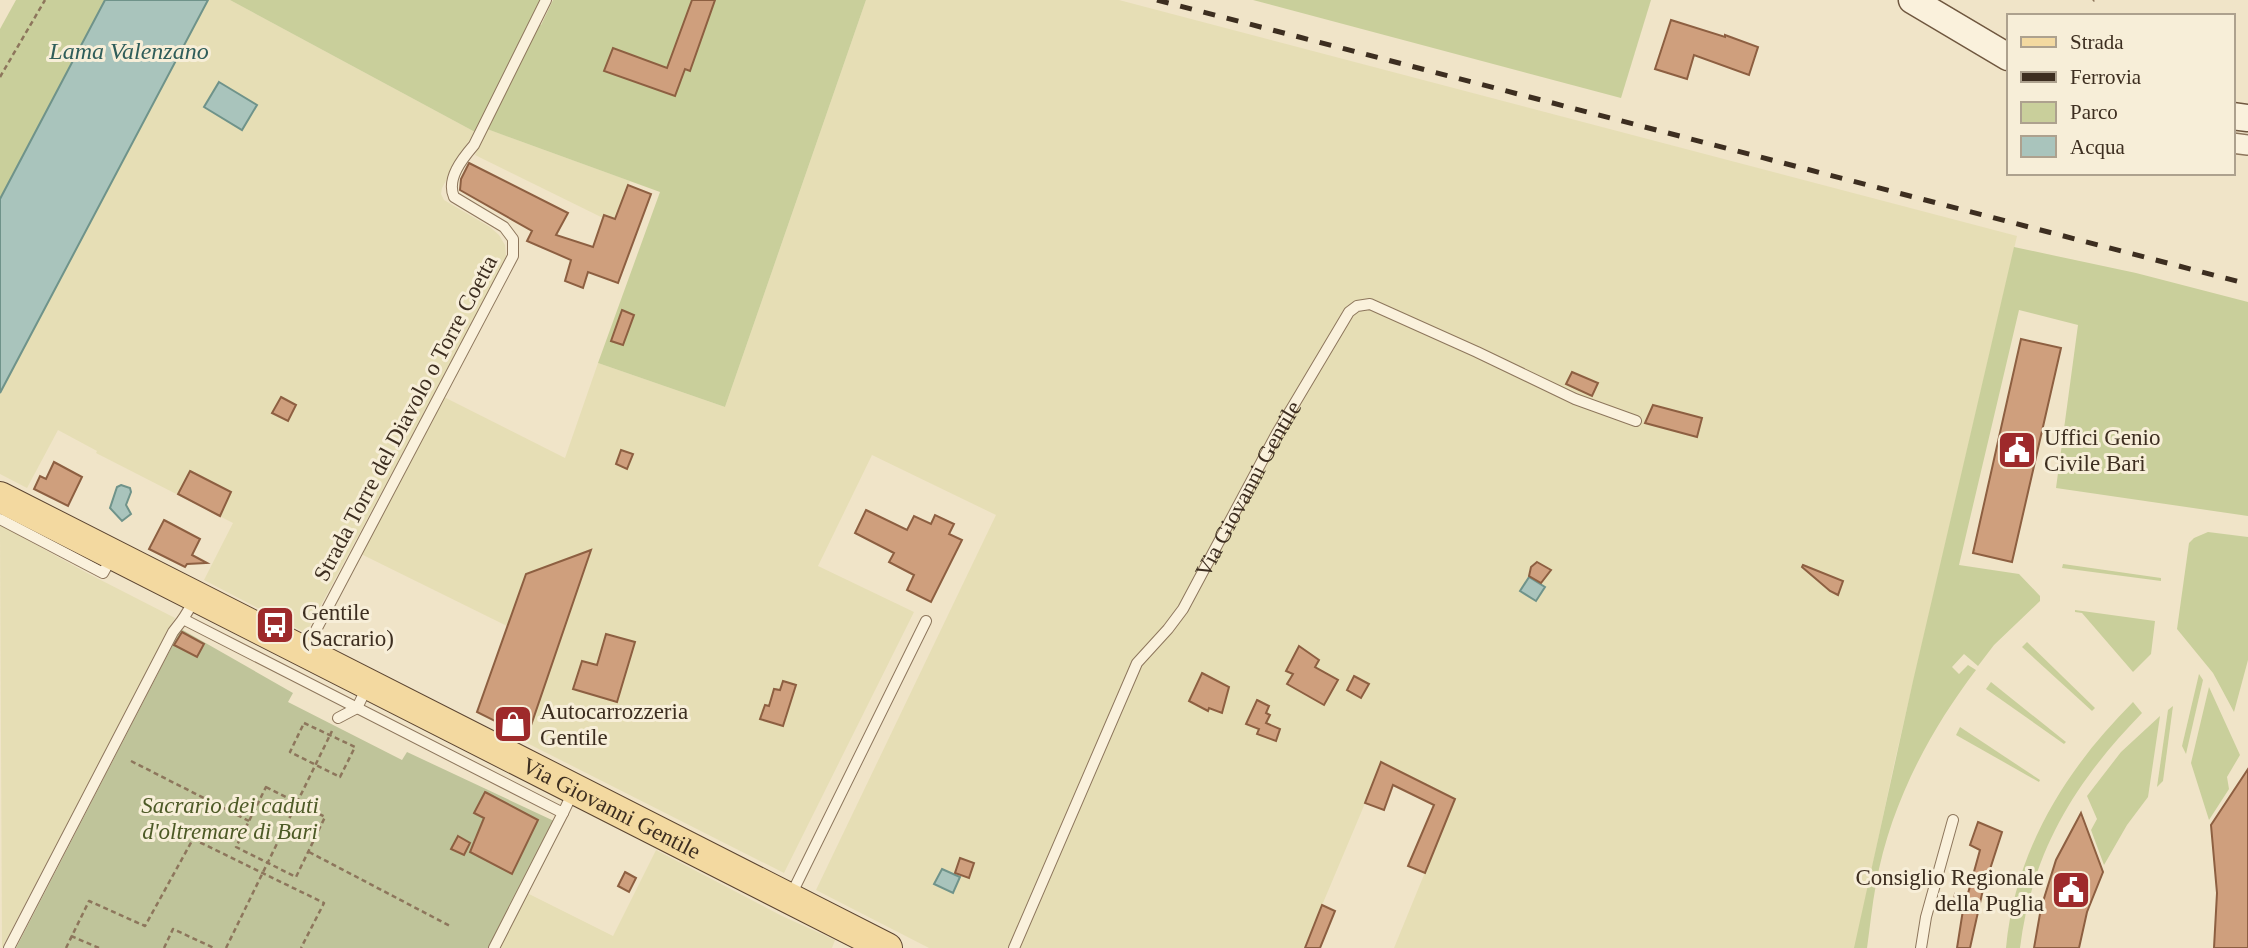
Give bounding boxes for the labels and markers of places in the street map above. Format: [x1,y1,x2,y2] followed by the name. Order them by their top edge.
[2044,425,2160,476] place label: Uffici Genio Civile Bari
[1996,429,2038,471] public building icon: Uffici Genio Civile Bari
[302,600,394,651] place label: Gentile (Sacrario)
[254,604,296,646] bus stop icon: Gentile (Sacrario)
[540,699,688,750] place label: Autocarrozzeria Gentile
[492,703,534,745] shop icon: Autocarrozzeria Gentile
[1856,865,2044,916] place label: Consiglio Regionale della Puglia
[2050,869,2092,911] public building icon: Consiglio Regionale della Puglia

